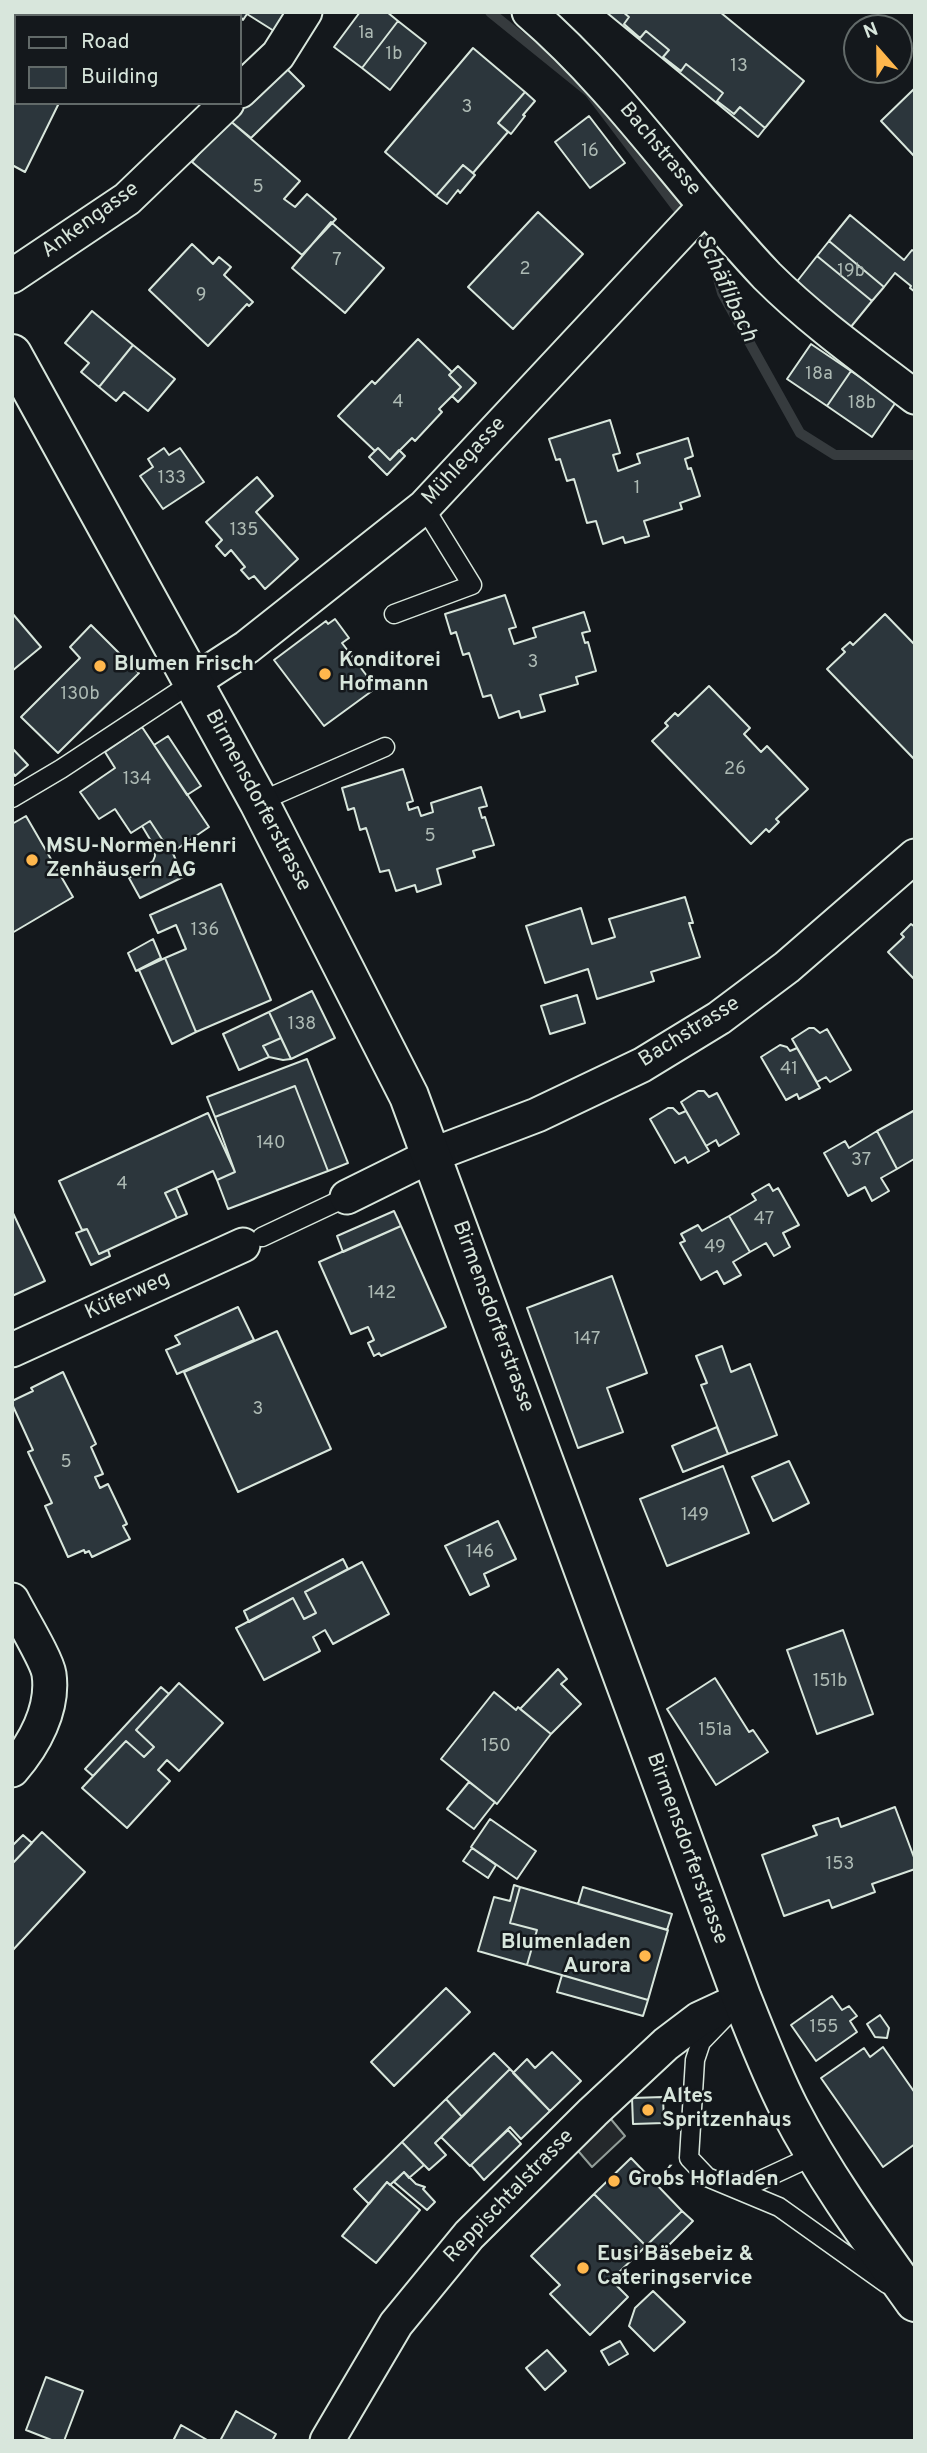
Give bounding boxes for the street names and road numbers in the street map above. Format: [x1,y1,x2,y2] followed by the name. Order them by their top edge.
[613,98,705,202] street label: Bachstrasse
[37,177,145,265] street label: Ankengasse
[418,413,512,511] street label: Mühlegasse
[198,706,316,896] street label: Birmensdorferstrasse
[635,992,745,1074] street label: Bachstrasse
[446,1218,538,1416] street label: Birmensdorferstrasse
[82,1267,174,1327] street label: Küferweg
[640,1750,732,1948] street label: Birmensdorferstrasse
[440,2125,580,2269] street label: Reppischtalstrasse

